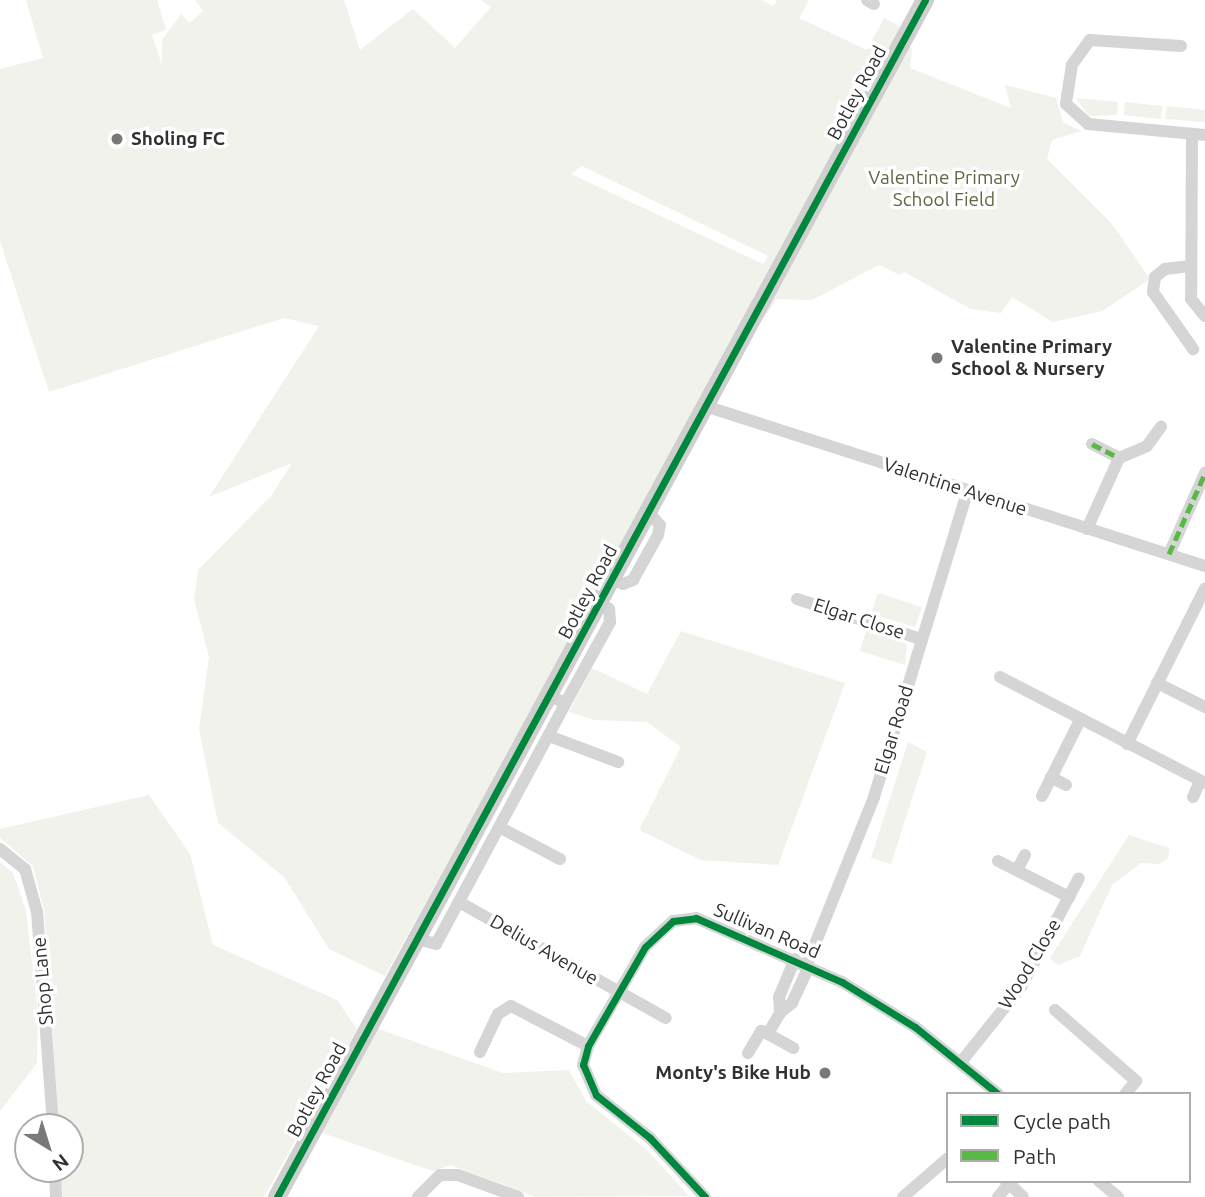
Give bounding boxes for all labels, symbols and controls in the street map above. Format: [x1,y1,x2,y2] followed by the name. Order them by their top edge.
[823,42,891,144] street label: Botley Road
[131,128,225,150] place label: Sholing FC
[109,131,125,147] marker: Sholing FC
[868,167,1020,211] park label: Valentine Primary School Field
[951,336,1112,380] place label: Valentine Primary School & Nursery
[929,350,945,366] marker: Valentine Primary School & Nursery
[880,453,1030,521] street label: Valentine Avenue
[554,541,622,643] street label: Botley Road
[811,594,907,644] street label: Elgar Close
[870,683,918,777] street label: Elgar Road
[710,898,824,964] street label: Sullivan Road
[486,910,602,990] street label: Delius Avenue
[994,915,1066,1013] street label: Wood Close
[28,936,58,1026] street label: Shop Lane
[283,1039,351,1141] street label: Botley Road
[655,1062,811,1084] place label: Monty's Bike Hub
[817,1065,833,1081] marker: Monty's Bike Hub
[946,1092,1191,1183] legend
[1013,1109,1111,1133] text: Cycle path
[14,1113,84,1183] north arrow
[1013,1144,1056,1168] text: Path
[48,1150,73,1176] text: N

